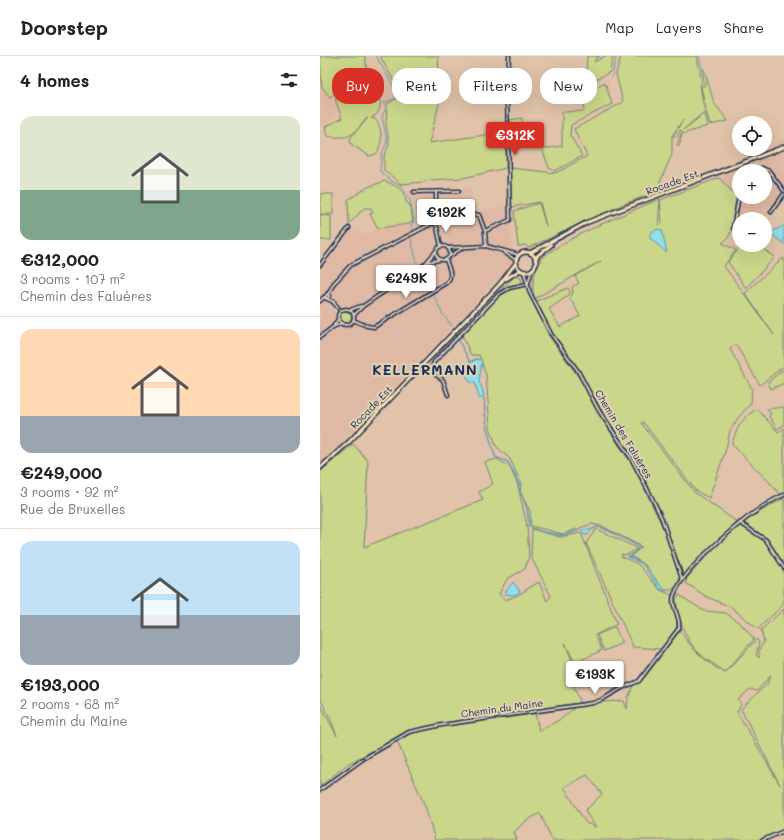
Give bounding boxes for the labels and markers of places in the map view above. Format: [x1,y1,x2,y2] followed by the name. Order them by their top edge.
[487,122,543,156] pin: €312K
[418,199,474,233] pin: €192K
[378,265,434,299] pin: €249K
[567,661,623,695] pin: €193K

